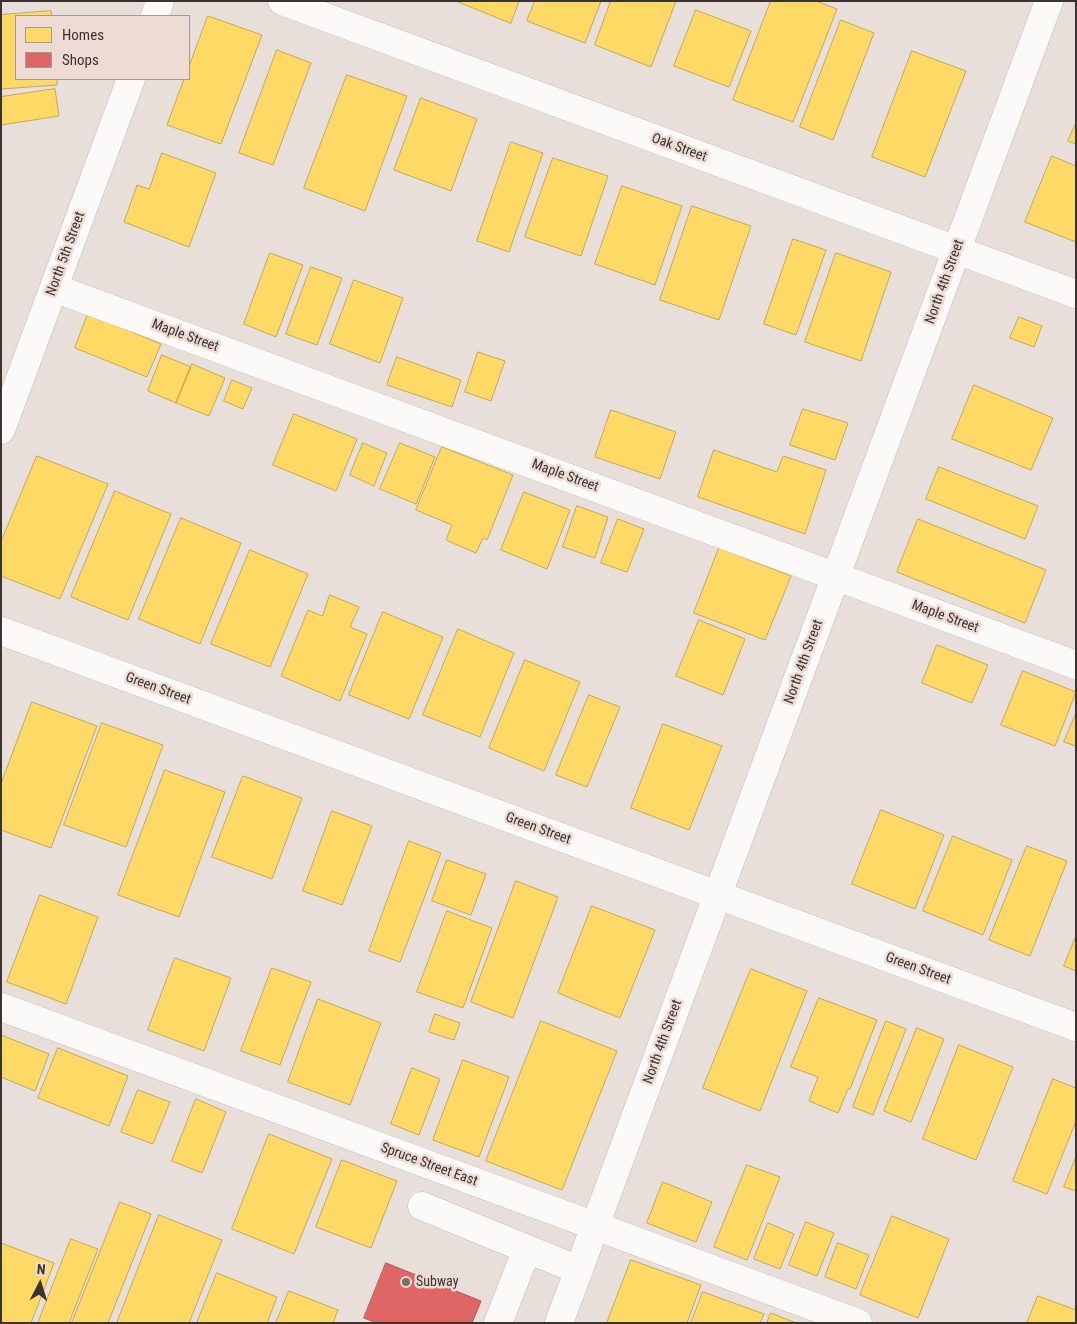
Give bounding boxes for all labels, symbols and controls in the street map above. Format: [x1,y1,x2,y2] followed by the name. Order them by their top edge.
[15,15,190,80] legend
[62,26,104,44] text: Homes
[62,51,99,69] text: Shops
[649,130,709,166] street label: Oak Street
[43,210,89,298] street label: North 5th Street
[922,238,968,326] street label: North 4th Street
[149,316,221,356] street label: Maple Street
[529,456,601,496] street label: Maple Street
[909,597,981,637] street label: Maple Street
[781,618,827,706] street label: North 4th Street
[123,669,193,709] street label: Green Street
[503,809,573,849] street label: Green Street
[883,949,953,989] street label: Green Street
[640,998,686,1086] street label: North 4th Street
[378,1140,480,1190] street label: Spruce Street East
[15,1259,65,1309] north arrow
[36,1261,46,1277] text: N
[416,1274,458,1290] place label: Subway
[400,1276,412,1288] marker: Subway

